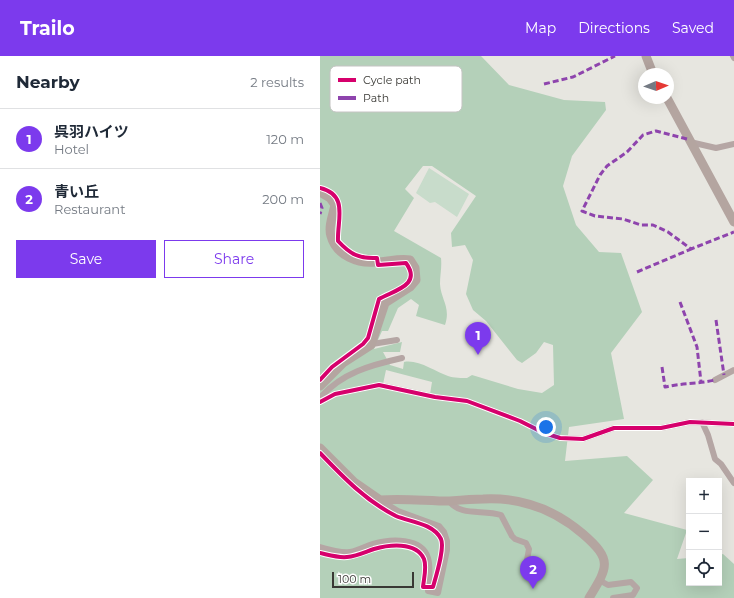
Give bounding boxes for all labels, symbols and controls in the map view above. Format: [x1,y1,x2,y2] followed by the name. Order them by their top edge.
[20,17,75,40] text: Trailo
[525,19,556,37] text: Map
[578,19,650,37] text: Directions
[672,19,714,37] text: Saved
[330,66,462,112] legend
[638,68,674,104] north arrow
[16,72,80,92] text: Nearby
[363,73,421,87] text: Cycle path
[250,74,304,90] text: 2 results
[363,91,389,105] text: Path
[54,122,129,141] text: 呉羽ハイツ
[26,131,32,147] text: 1
[266,131,304,147] text: 120 m
[54,141,89,157] text: Hotel
[54,182,99,201] text: 青い丘
[25,191,33,207] text: 2
[262,191,304,207] text: 200 m
[54,201,125,217] text: Restaurant
[16,240,156,278] button: Save
[164,240,304,278] button: Share
[465,322,491,355] pin: 1
[536,417,556,437] your location
[686,478,722,586] map controls
[686,478,722,514] button: +
[686,514,722,550] button: −
[686,550,722,586] button: locate
[520,556,546,589] pin: 2
[332,570,414,589] scale bar
[338,572,371,586] text: 100 m

